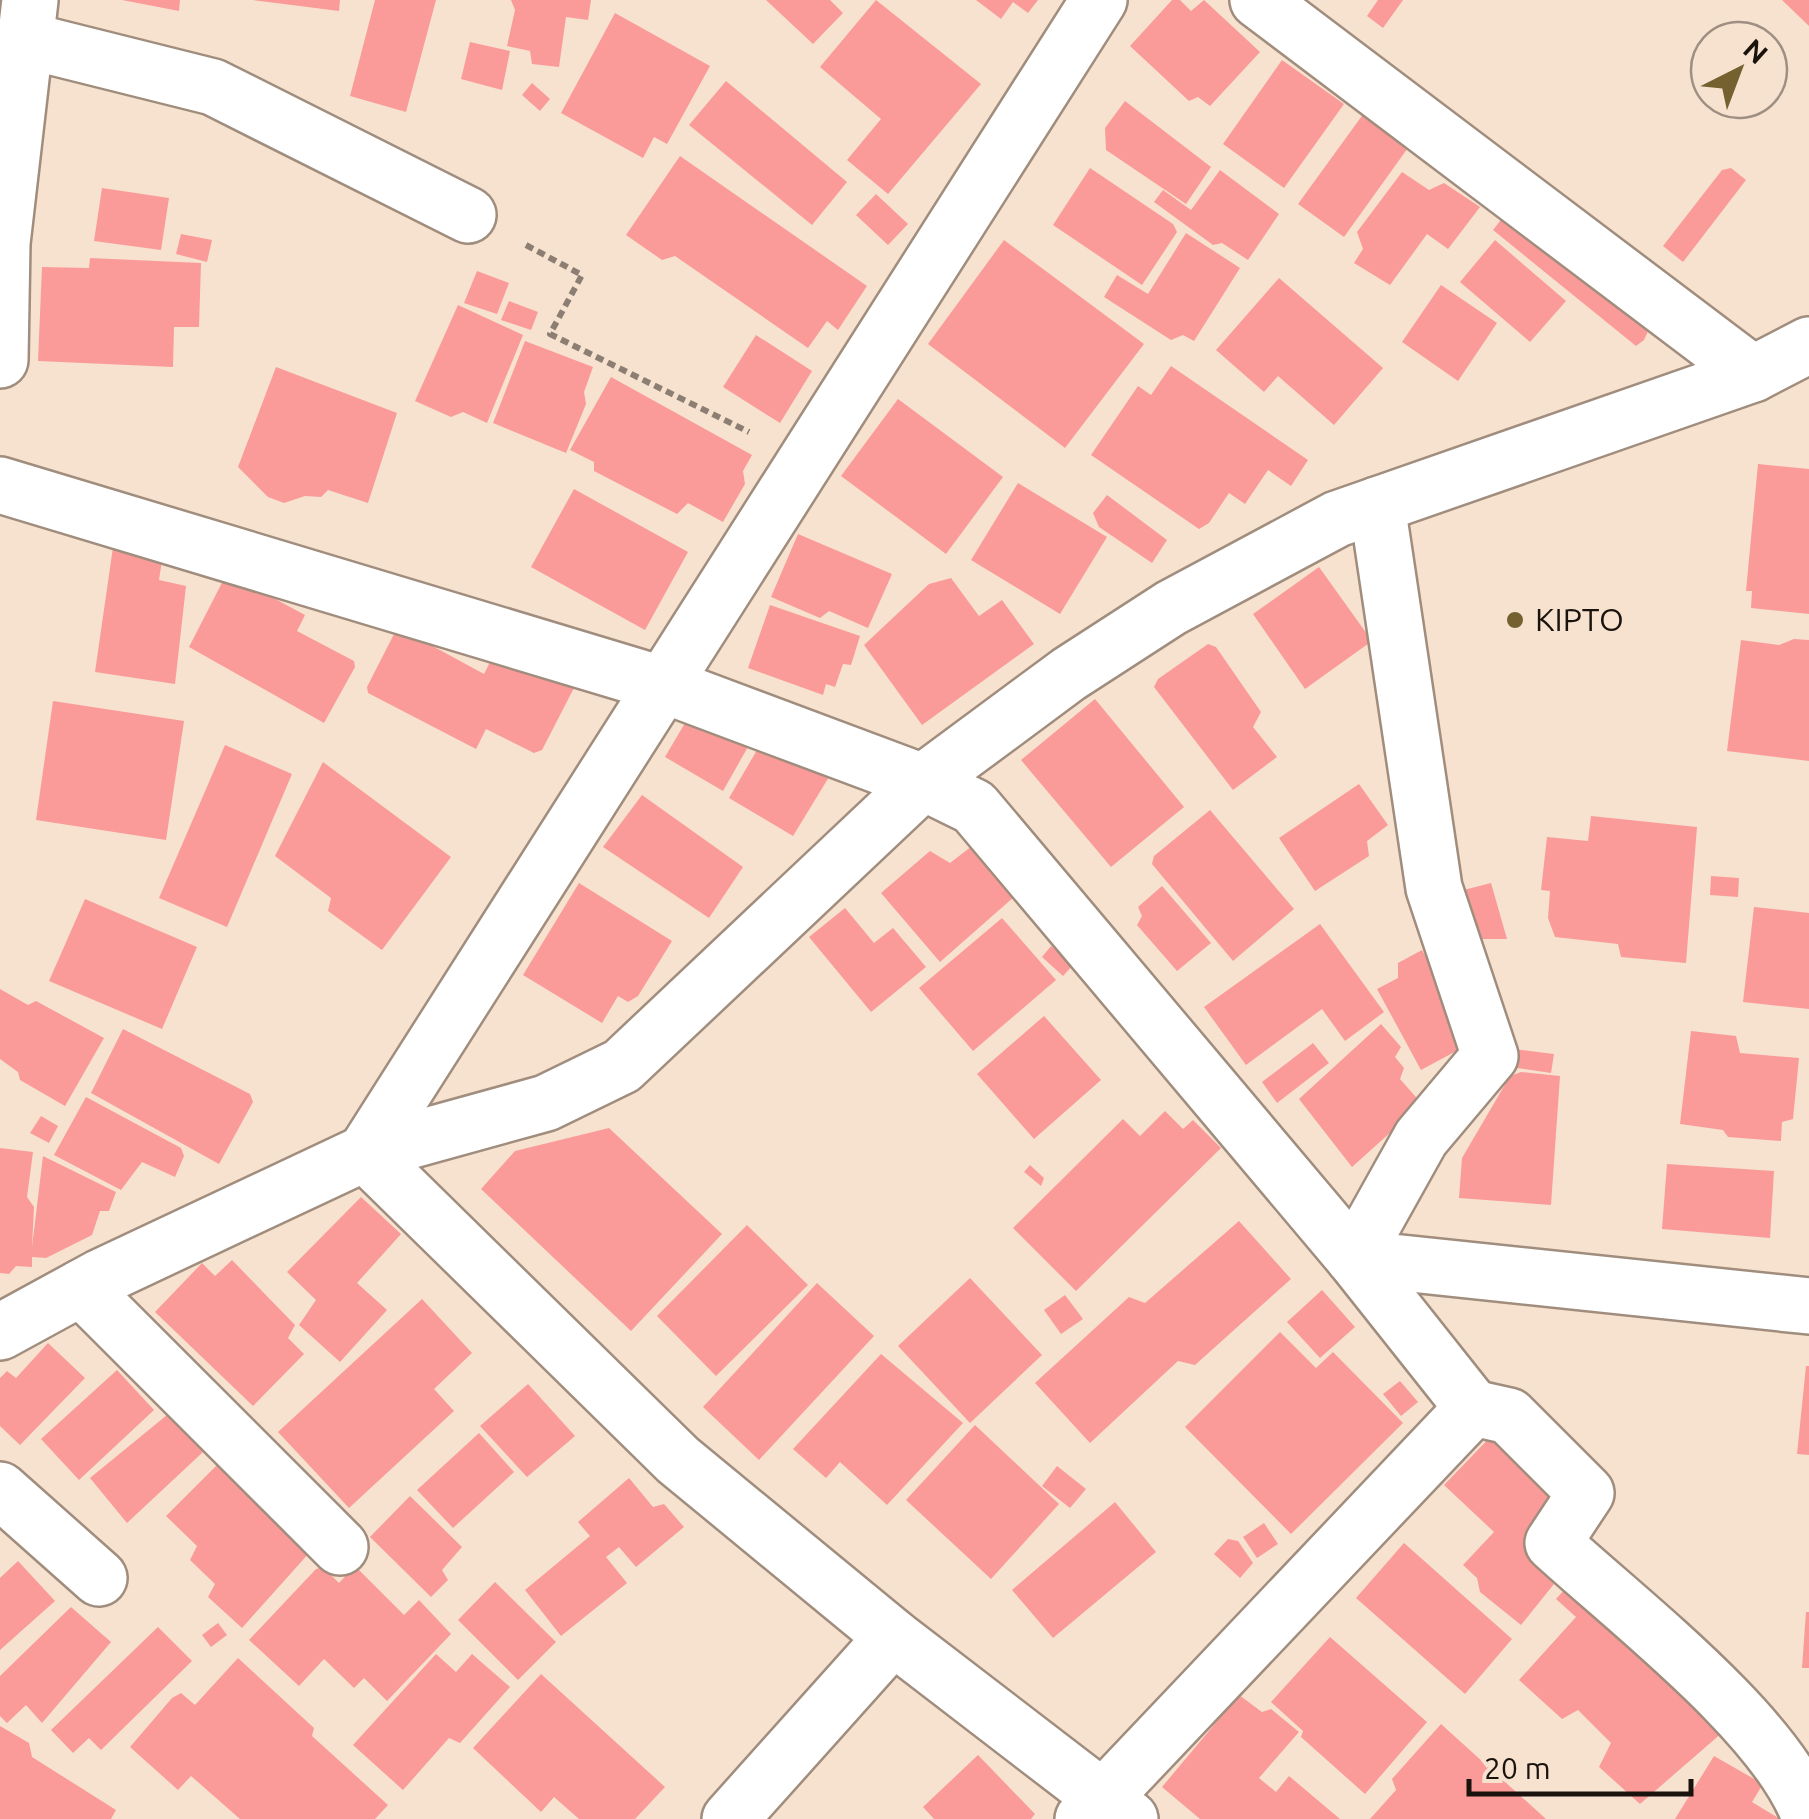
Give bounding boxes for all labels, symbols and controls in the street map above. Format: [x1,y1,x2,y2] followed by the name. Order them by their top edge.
[1689,20,1789,120] north arrow
[1738,33,1774,70] text: N
[1535,601,1624,637] place label: KIPTO
[1504,609,1526,631] marker: KIPTO
[1469,1734,1692,1796] scale bar
[1484,1751,1551,1785] text: 20 m

